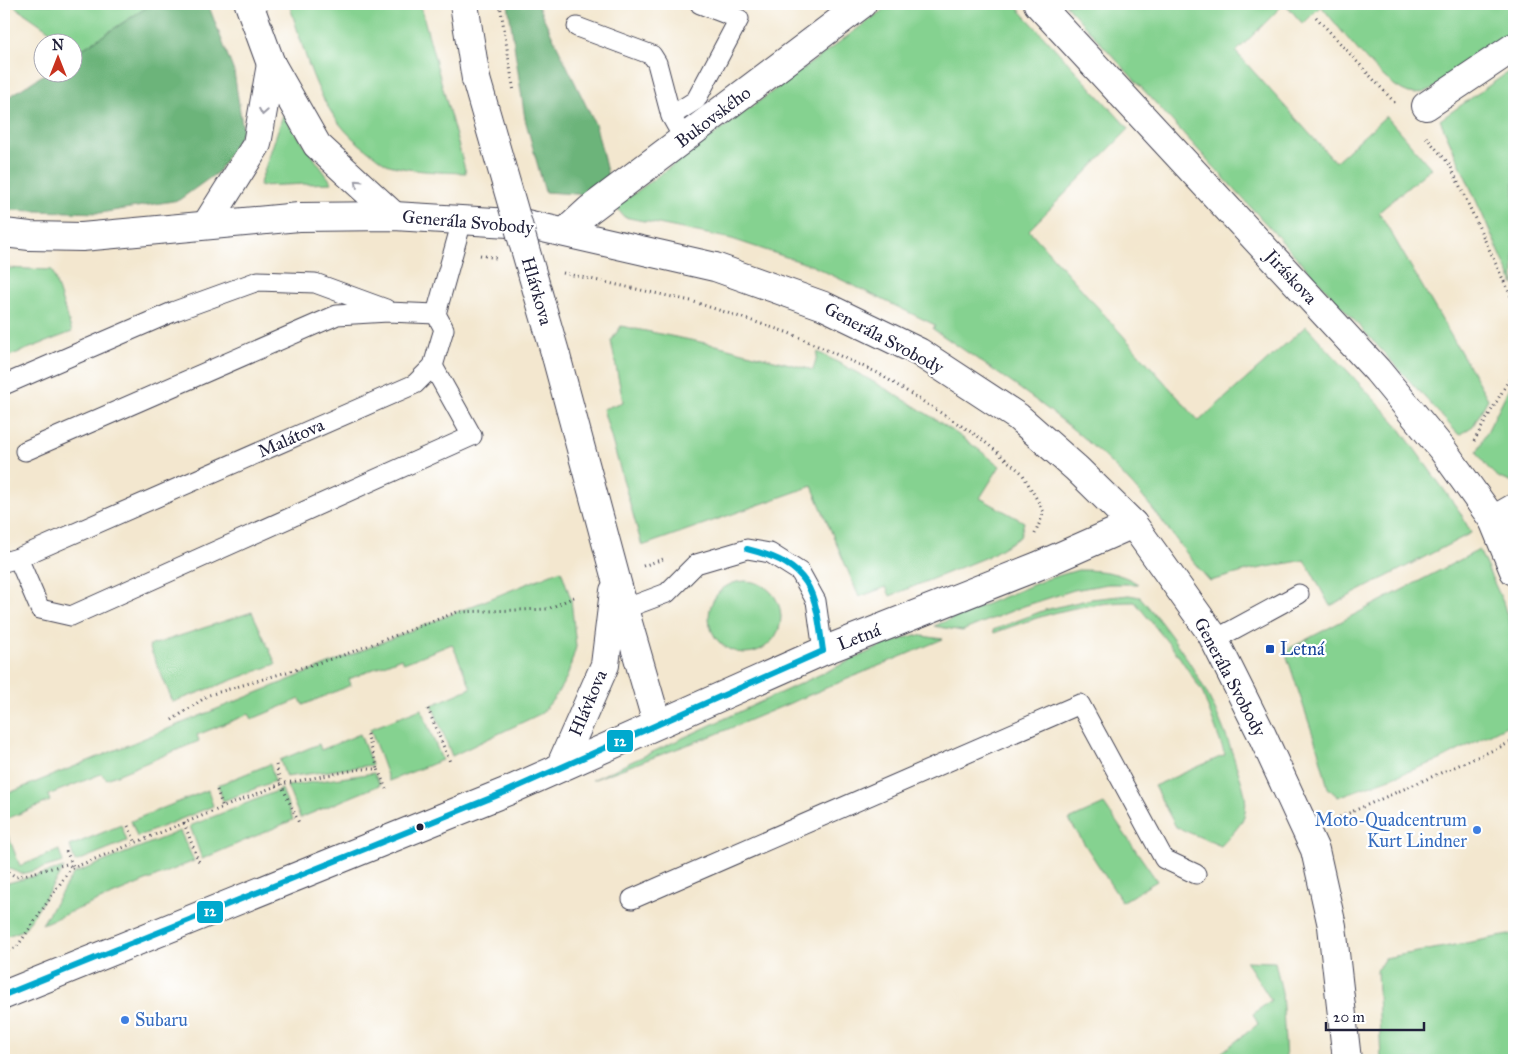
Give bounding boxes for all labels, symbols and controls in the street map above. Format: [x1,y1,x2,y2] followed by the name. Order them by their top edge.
[32,32,82,82] north arrow
[52,37,64,54] text: N
[671,82,755,152] street label: Bukovského
[258,108,268,117] one-way arrow
[355,180,364,189] one-way arrow
[401,205,535,239] street label: Generála Svobody
[1258,244,1322,310] street label: Jiráskova
[517,254,557,328] street label: Hlávkova
[821,297,948,379] street label: Generála Svobody
[254,414,328,462] street label: Malátova
[1189,614,1271,741] street label: Generála Svobody
[834,619,884,655] street label: Letná
[1280,638,1325,660] place label: Letná
[1264,643,1276,655] marker: Letná
[564,666,612,739] street label: Hlávkova
[606,729,634,753] line badge: 12
[614,733,627,750] text: 12
[1315,809,1467,852] place label: Moto-Quadcentrum Kurt Lindner
[415,822,425,832] unlabelled marker
[1471,824,1483,836] marker: Moto-Quadcentrum Kurt Lindner
[196,900,224,924] line badge: 12
[204,903,217,920] text: 12
[1326,999,1423,1031] scale bar
[1333,1008,1365,1026] text: 20 m
[135,1009,188,1031] place label: Subaru
[119,1014,131,1026] marker: Subaru

